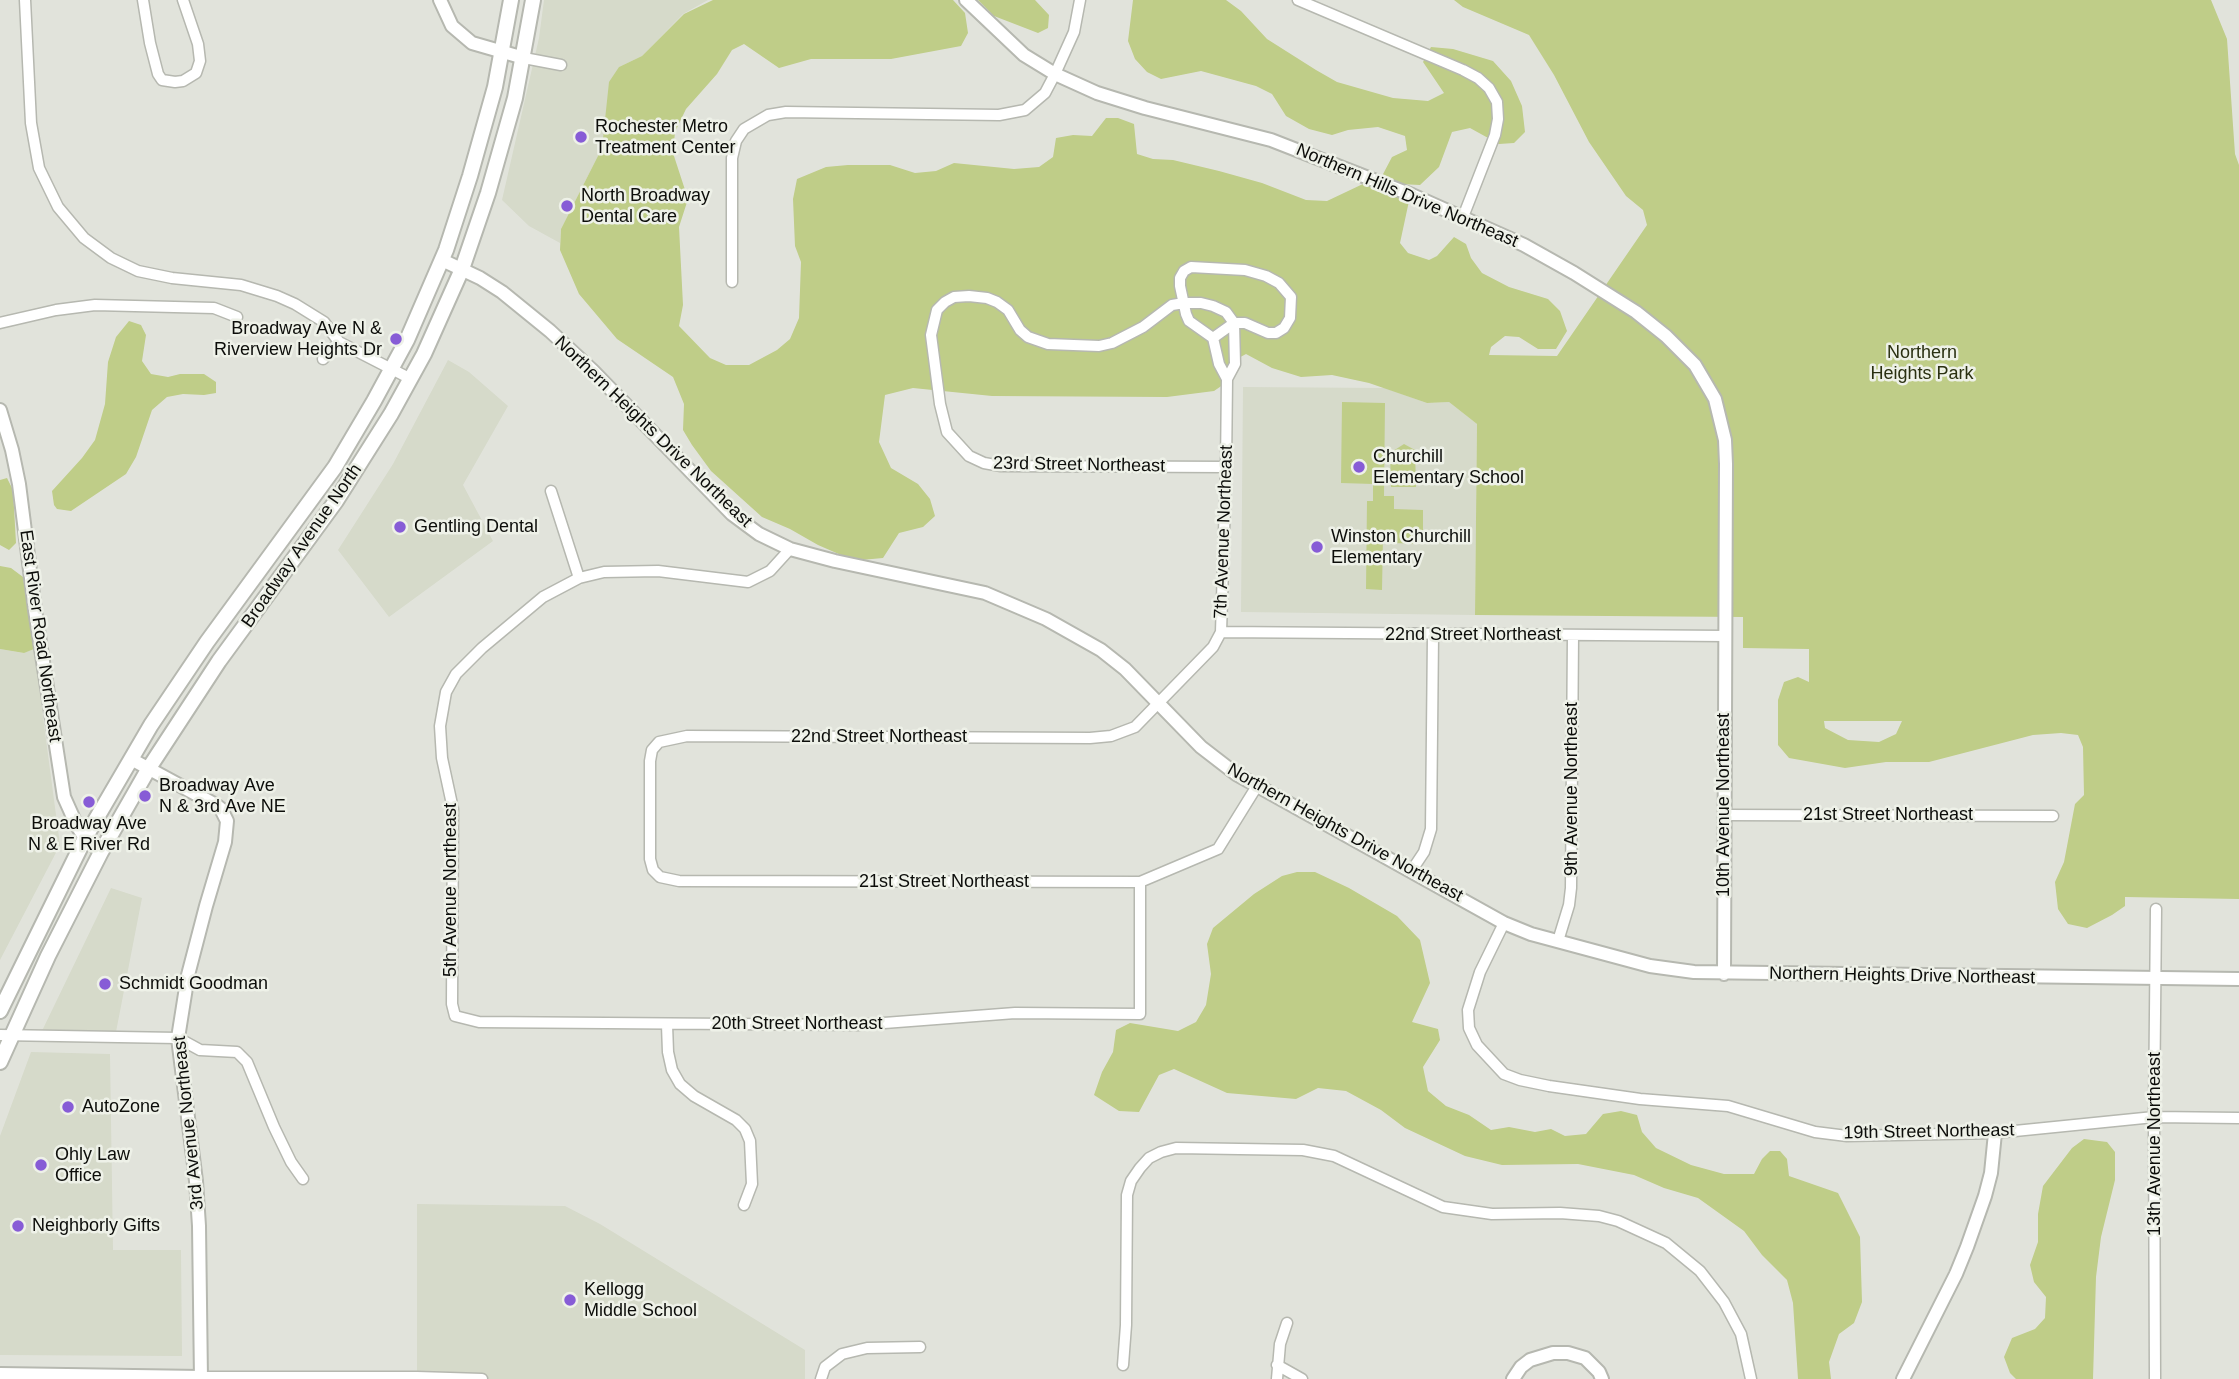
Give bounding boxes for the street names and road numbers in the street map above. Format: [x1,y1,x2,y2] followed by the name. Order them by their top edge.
[1293,139,1521,253] street label: Northern Hills Drive Northeast
[550,332,756,532] street label: Northern Heights Drive Northeast
[1210,445,1238,619] street label: 7th Avenue Northeast
[993,453,1165,477] street label: 23rd Street Northeast
[237,460,367,632] street label: Broadway Avenue North
[14,528,66,744] street label: East River Road Northeast
[1385,624,1561,646] street label: 22nd Street Northeast
[1561,702,1583,876] street label: 9th Avenue Northeast
[1713,713,1735,897] street label: 10th Avenue Northeast
[791,726,967,748] street label: 22nd Street Northeast
[1223,759,1467,907] street label: Northern Heights Drive Northeast
[440,803,462,977] street label: 5th Avenue Northeast
[1803,804,1973,826] street label: 21st Street Northeast
[859,871,1029,893] street label: 21st Street Northeast
[1769,963,2035,989] street label: Northern Heights Drive Northeast
[711,1013,883,1035] street label: 20th Street Northeast
[169,1035,209,1211] street label: 3rd Avenue Northeast
[2144,1052,2166,1236] street label: 13th Avenue Northeast
[1843,1120,2015,1144] street label: 19th Street Northeast

